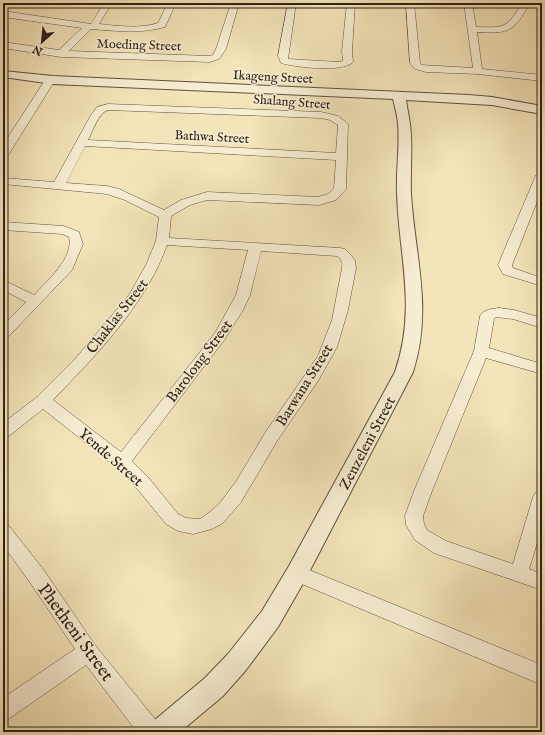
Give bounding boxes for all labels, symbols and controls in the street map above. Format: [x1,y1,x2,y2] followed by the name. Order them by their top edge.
[22,22,62,62] north arrow
[96,36,182,55] street label: Moeding Street
[30,41,46,59] text: N
[232,67,314,88] street label: Ikageng Street
[253,91,332,114] street label: Shalang Street
[174,127,250,148] street label: Bathwa Street
[82,275,152,357] street label: Chaklas Street
[162,316,237,406] street label: Barolong Street
[272,341,337,430] street label: Barwana Street
[335,393,400,493] street label: Zenzeleni Street
[74,424,147,491] street label: Yende Street
[32,580,118,686] street label: Phetheni Street

